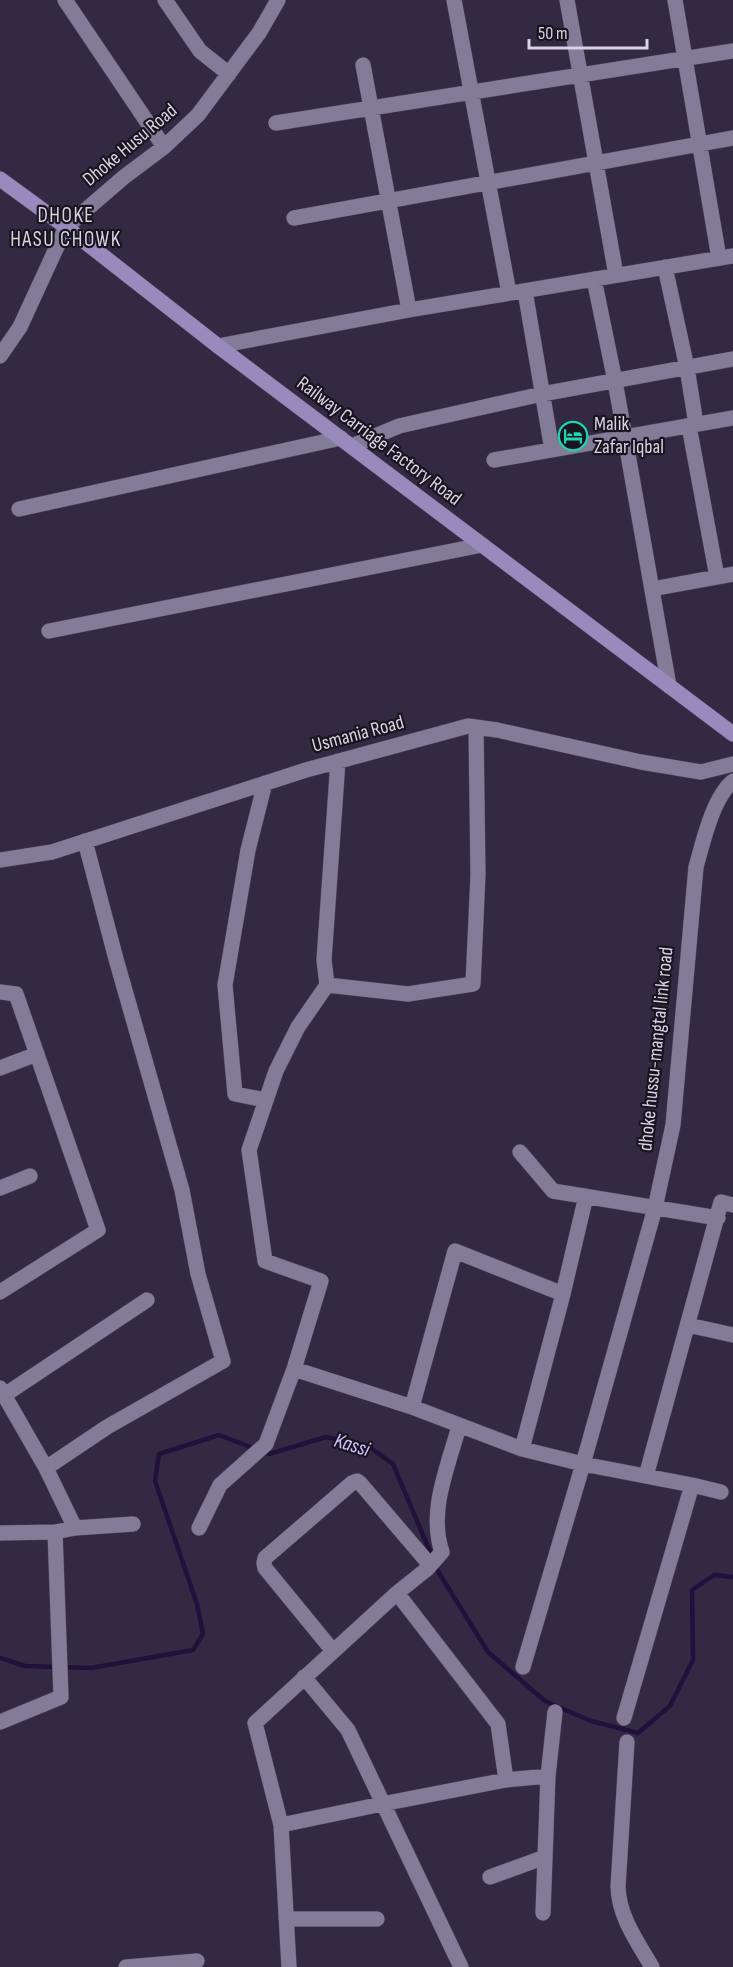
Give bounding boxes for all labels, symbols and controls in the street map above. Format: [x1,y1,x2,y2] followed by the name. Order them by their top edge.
[529,12,648,50] scale bar
[538,23,568,44] text: 50 m
[78,99,182,191] street label: Dhoke Husu Road
[10,203,122,252] district label: DHOKE HASU CHOWK
[292,371,466,511] street label: Railway Carriage Factory Road
[594,412,664,459] place label: Malik Zafar Iqbal
[557,420,589,452] hotel icon: Malik Zafar Iqbal
[309,710,407,758] street label: Usmania Road
[633,946,679,1152] street label: dhoke hussu-mangtal link road
[331,1428,374,1463] water label: Kassi

